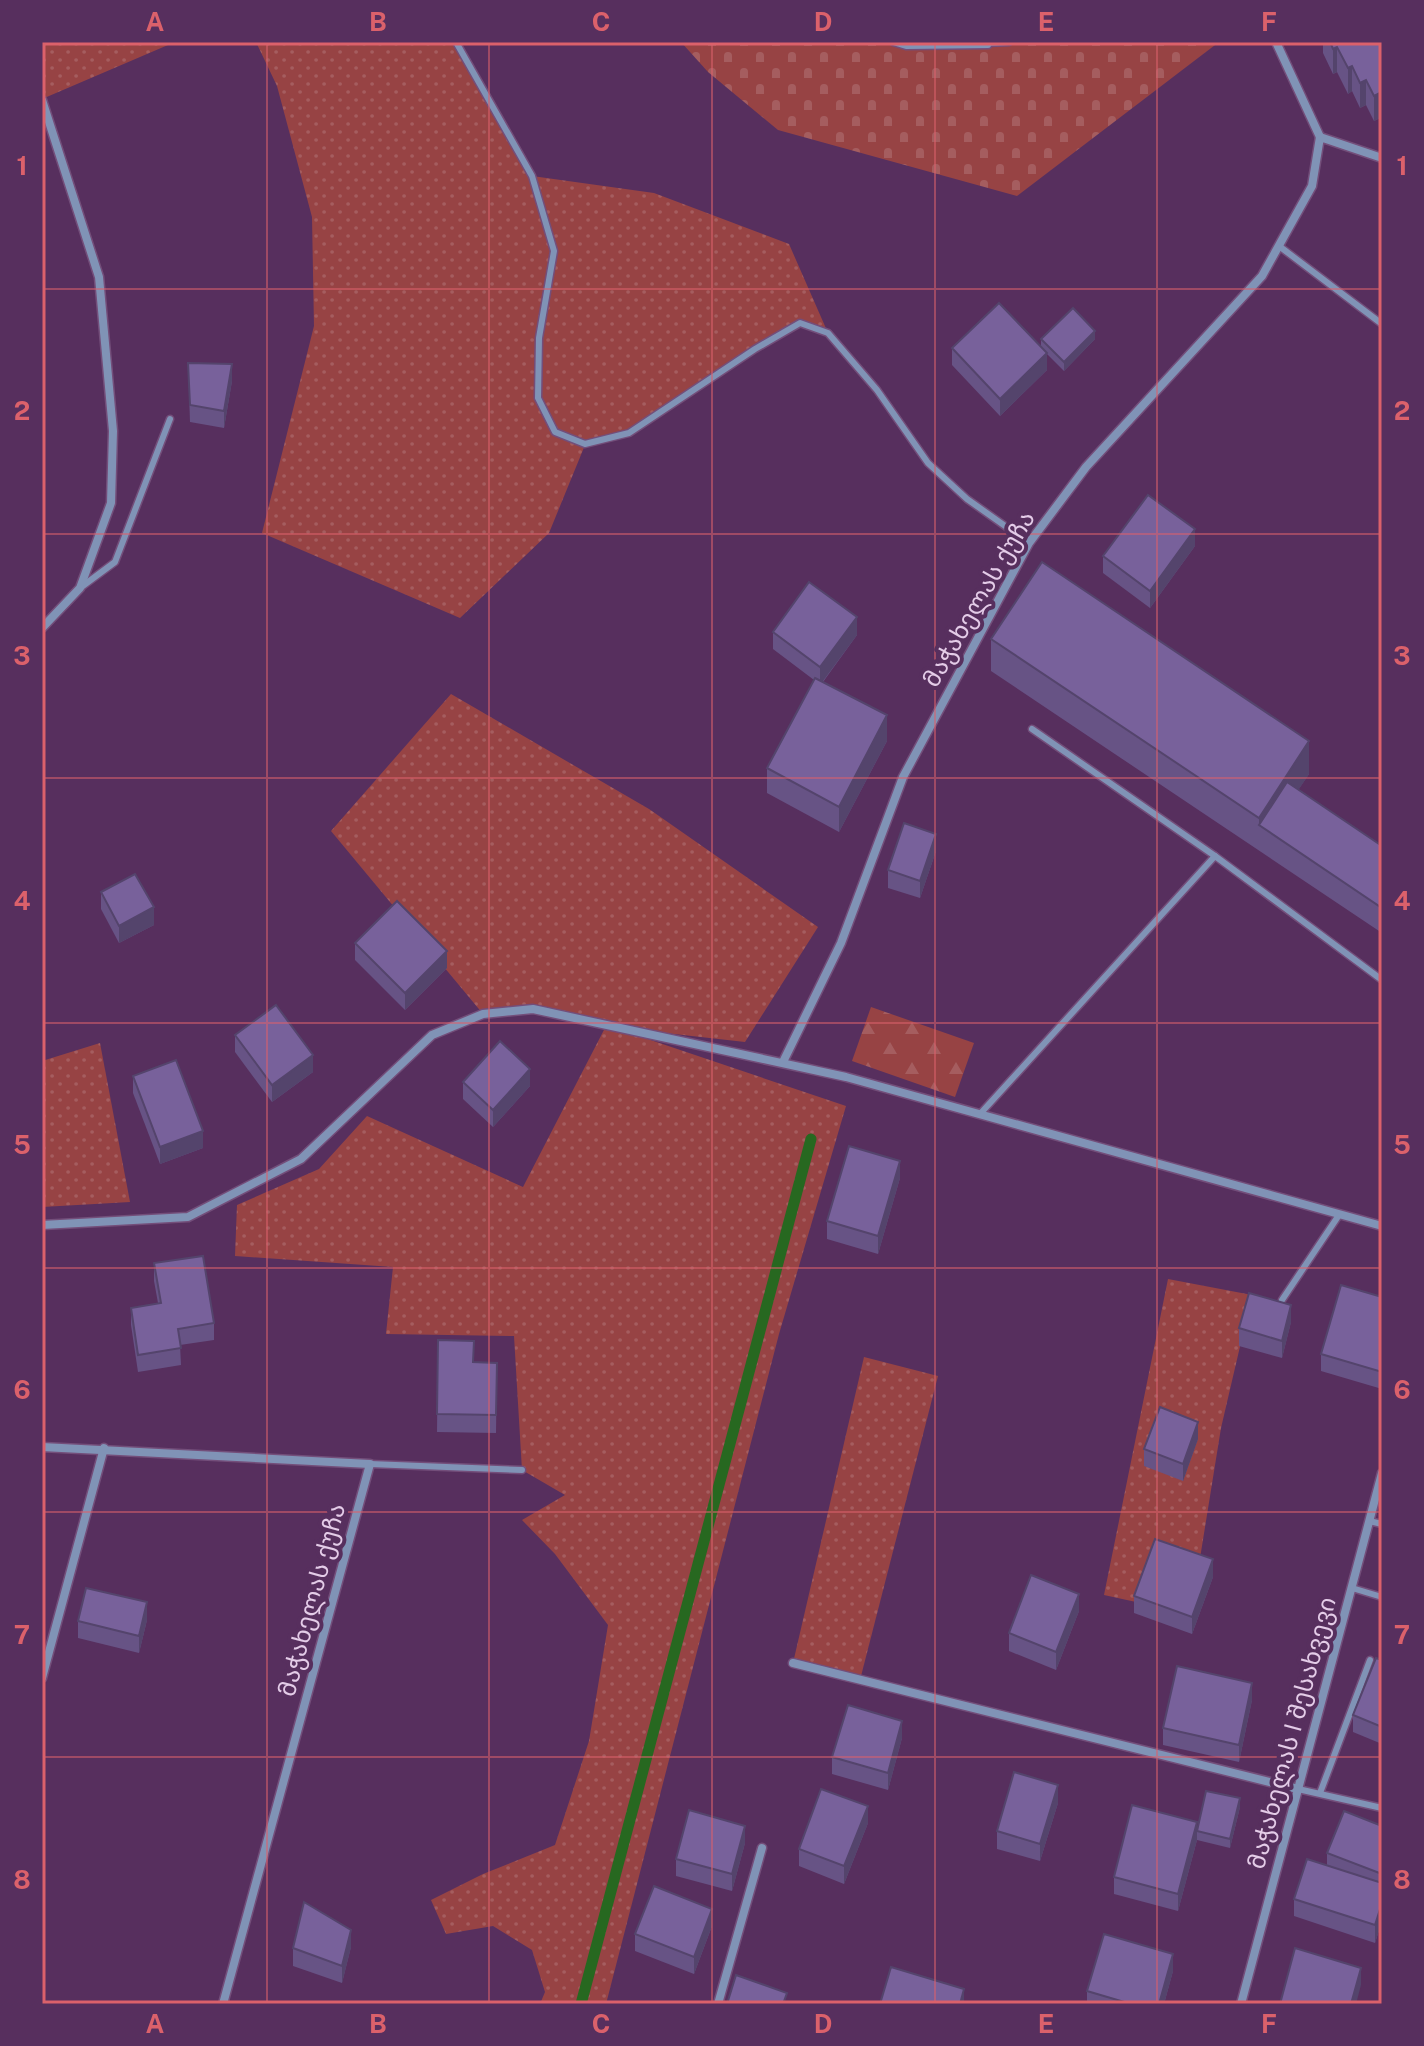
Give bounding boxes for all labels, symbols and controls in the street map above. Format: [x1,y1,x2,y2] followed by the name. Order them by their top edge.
[146,6,165,37] text: A
[369,6,387,37] text: B
[592,6,610,37] text: C
[814,6,832,37] text: D
[1038,6,1054,37] text: E
[1261,6,1277,37] text: F
[16,150,28,181] text: 1
[1396,150,1408,181] text: 1
[14,395,30,426] text: 2
[1394,395,1410,426] text: 2
[916,506,1041,692] street label: მაჭახელას ქუჩა
[13,640,31,671] text: 3
[1393,640,1411,671] text: 3
[13,885,31,916] text: 4
[1393,885,1411,916] text: 4
[13,1129,31,1160] text: 5
[1393,1129,1411,1160] text: 5
[13,1374,31,1405] text: 6
[1393,1374,1411,1405] text: 6
[272,1500,351,1700] street label: მაჭახელას ქუჩა
[1241,1594,1342,1872] street label: მაჭახელას I შესახვევი
[14,1619,30,1650] text: 7
[1394,1619,1410,1650] text: 7
[13,1864,31,1895] text: 8
[1393,1864,1411,1895] text: 8
[146,2008,165,2039] text: A
[369,2008,387,2039] text: B
[592,2008,610,2039] text: C
[814,2008,832,2039] text: D
[1038,2008,1054,2039] text: E
[1261,2008,1277,2039] text: F

